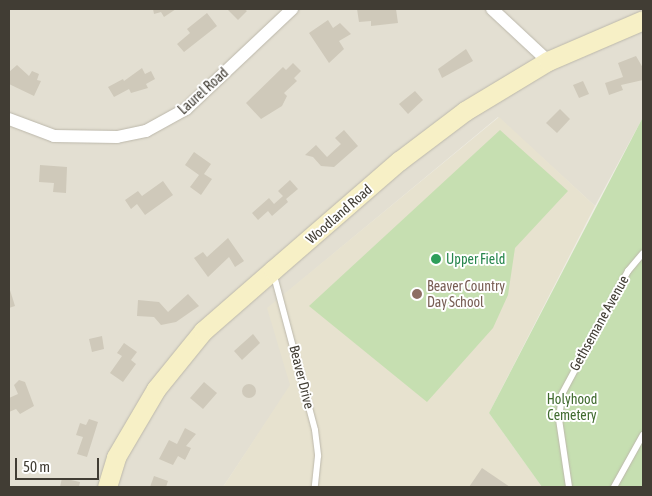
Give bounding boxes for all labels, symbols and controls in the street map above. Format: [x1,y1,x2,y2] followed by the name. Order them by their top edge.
[175,64,231,118] street label: Laurel Road
[303,181,375,247] street label: Woodland Road
[446,251,505,267] place label: Upper Field
[430,253,442,265] marker: Upper Field
[566,272,632,374] street label: Gethsemane Avenue
[427,278,505,310] place label: Beaver Country Day School
[411,288,423,300] marker: Beaver Country Day School
[286,344,318,410] street label: Beaver Drive
[547,391,597,424] park label: Holyhood Cemetery
[18,448,101,480] scale bar
[23,458,50,475] text: 50 m

